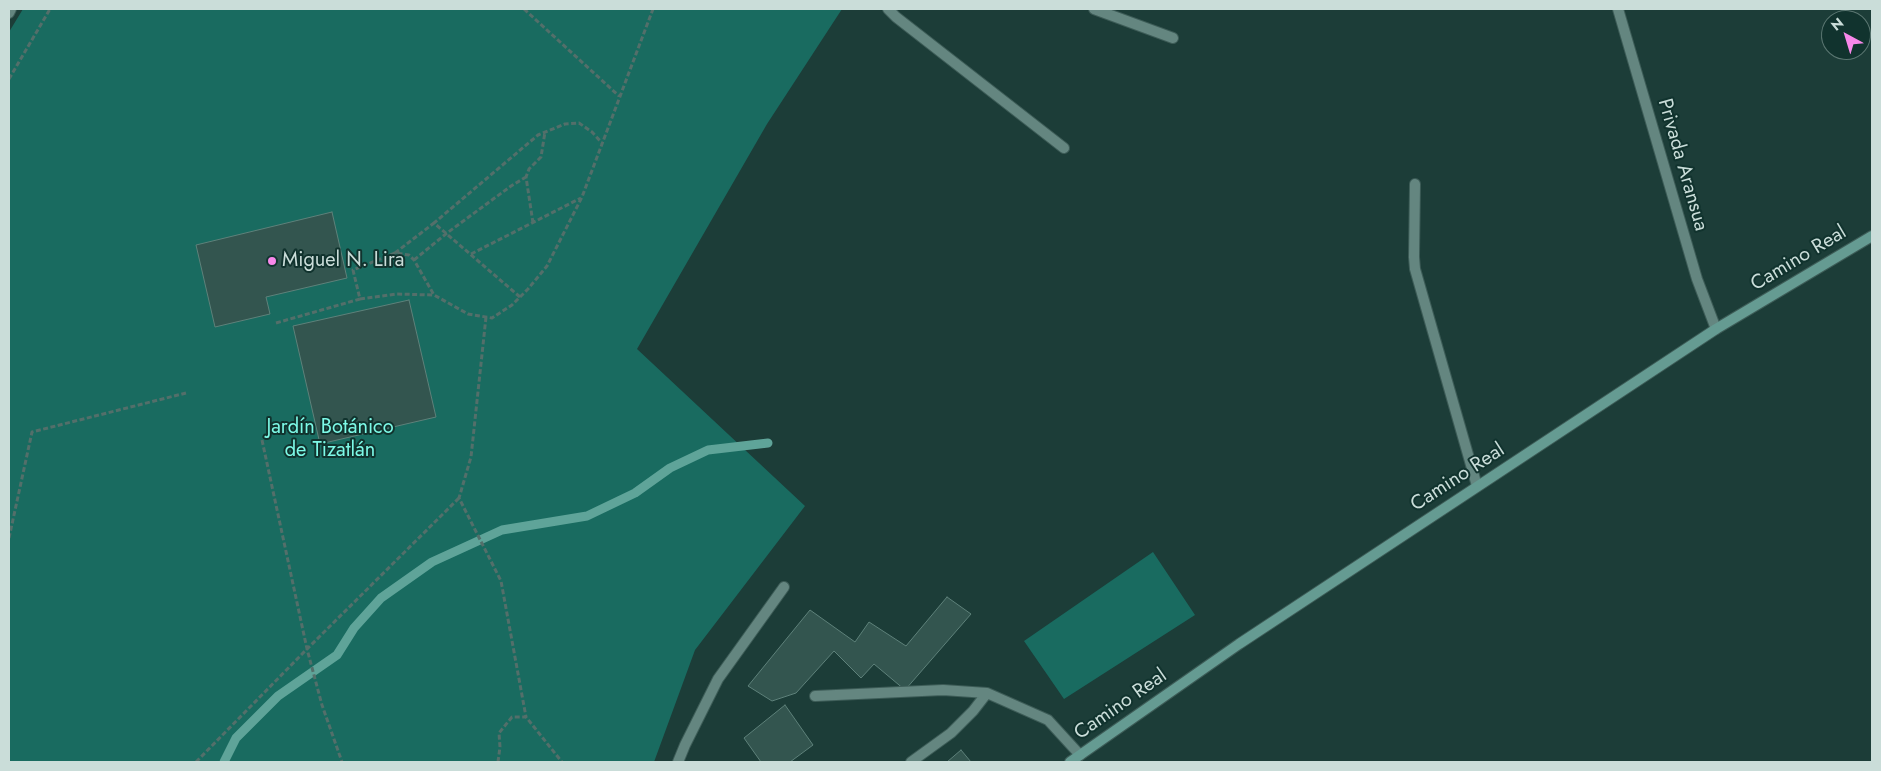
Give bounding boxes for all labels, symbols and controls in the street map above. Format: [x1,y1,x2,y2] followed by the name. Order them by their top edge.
[1821,10,1871,60] north arrow
[1827,13,1848,35] text: N
[1652,96,1712,234] street label: Privada Aransua
[1747,221,1851,297] street label: Camino Real
[282,249,404,273] place label: Miguel N. Lira
[266,255,278,267] marker: Miguel N. Lira
[266,416,394,463] park label: Jardín Botánico de Tizatlán
[1406,439,1510,517] street label: Camino Real
[1070,664,1172,746] street label: Camino Real

